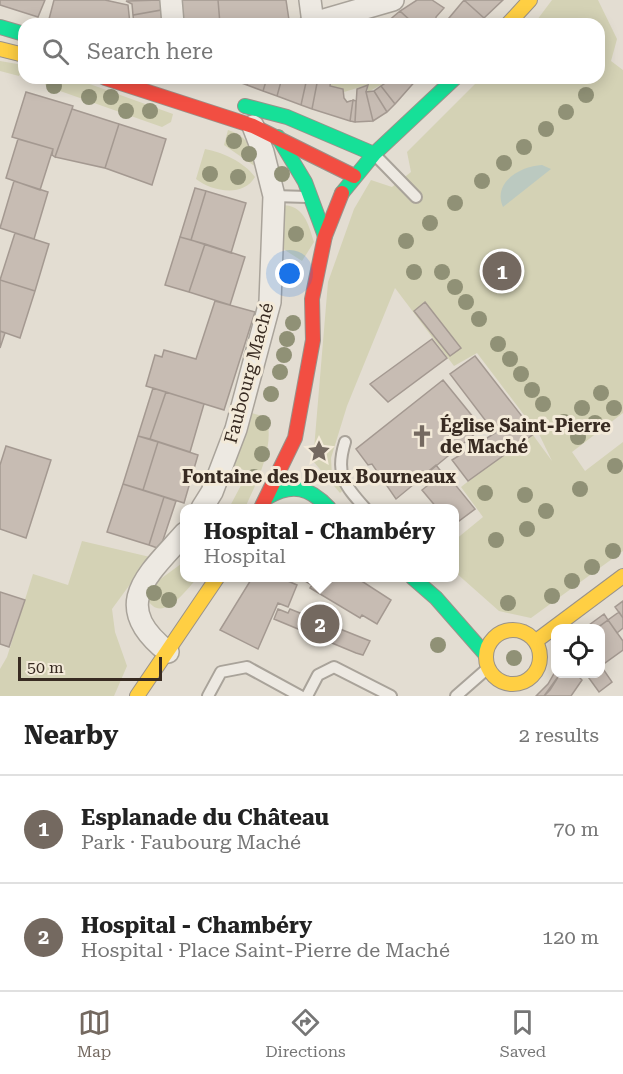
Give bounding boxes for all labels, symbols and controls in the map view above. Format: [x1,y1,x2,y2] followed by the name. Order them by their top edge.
[18,18,605,84] search box
[39,35,72,68] icon: search
[87,39,213,64] text: Search here
[482,248,522,294] pin: 1
[275,259,304,288] your location
[220,300,277,445] street label: Faubourg Maché
[440,414,611,457] place label: Église Saint-Pierre de Maché
[409,423,435,449] church icon: Église Saint-Pierre de Maché
[306,438,332,464] place icon: Fontaine des Deux Bourneaux
[182,466,456,487] place label: Fontaine des Deux Bourneaux
[180,504,459,582] popup
[204,519,435,544] text: Hospital - Chambéry
[204,544,286,568] text: Hospital
[300,602,340,646] pin: 2
[551,624,605,678] map controls
[551,624,605,678] button: locate
[18,654,162,682] scale bar
[27,658,64,677] text: 50 m
[24,720,118,750] text: Nearby
[519,723,599,747] text: 2 results
[81,805,329,830] text: Esplanade du Château
[38,817,49,841] text: 1
[553,817,599,841] text: 70 m
[81,830,301,854] text: Park · Faubourg Maché
[81,913,312,938] text: Hospital - Chambéry
[38,925,49,949] text: 2
[542,925,599,949] text: 120 m
[81,938,450,962] text: Hospital · Place Saint-Pierre de Maché
[77,1006,111,1061] tab: Map
[265,1006,346,1061] tab: Directions
[500,1006,546,1061] tab: Saved

